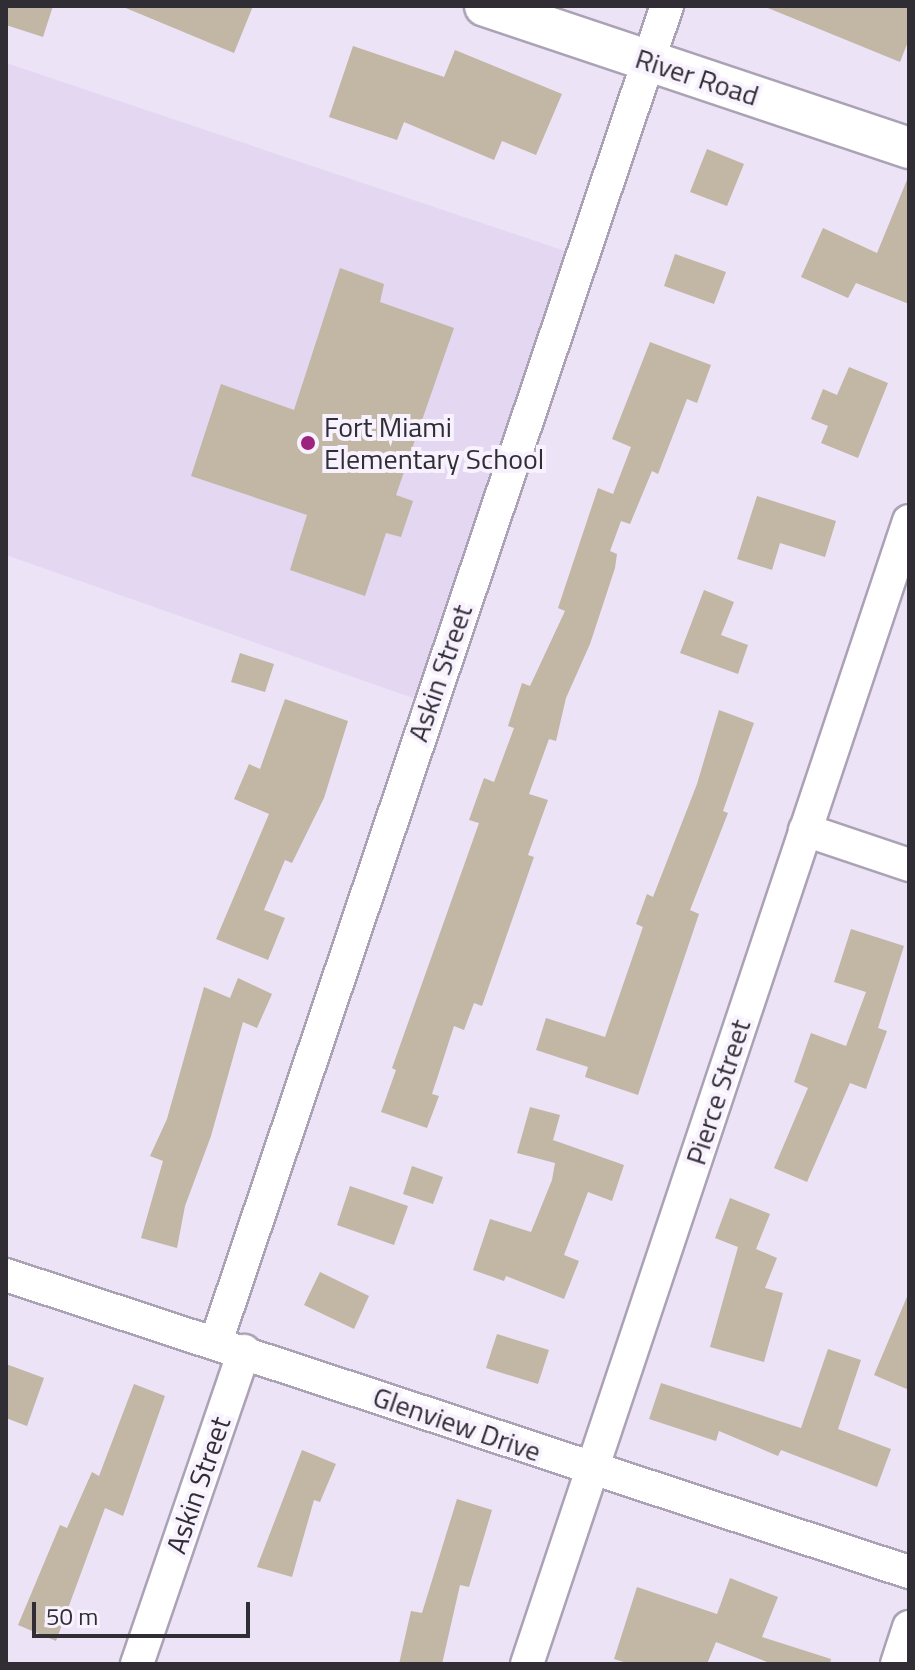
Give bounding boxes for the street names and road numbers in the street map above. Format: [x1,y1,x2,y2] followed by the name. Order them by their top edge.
[631,41,763,113] street label: River Road
[401,600,479,746] street label: Askin Street
[679,1015,757,1169] street label: Pierce Street
[369,1380,545,1468] street label: Glenview Drive
[159,1412,237,1558] street label: Askin Street

